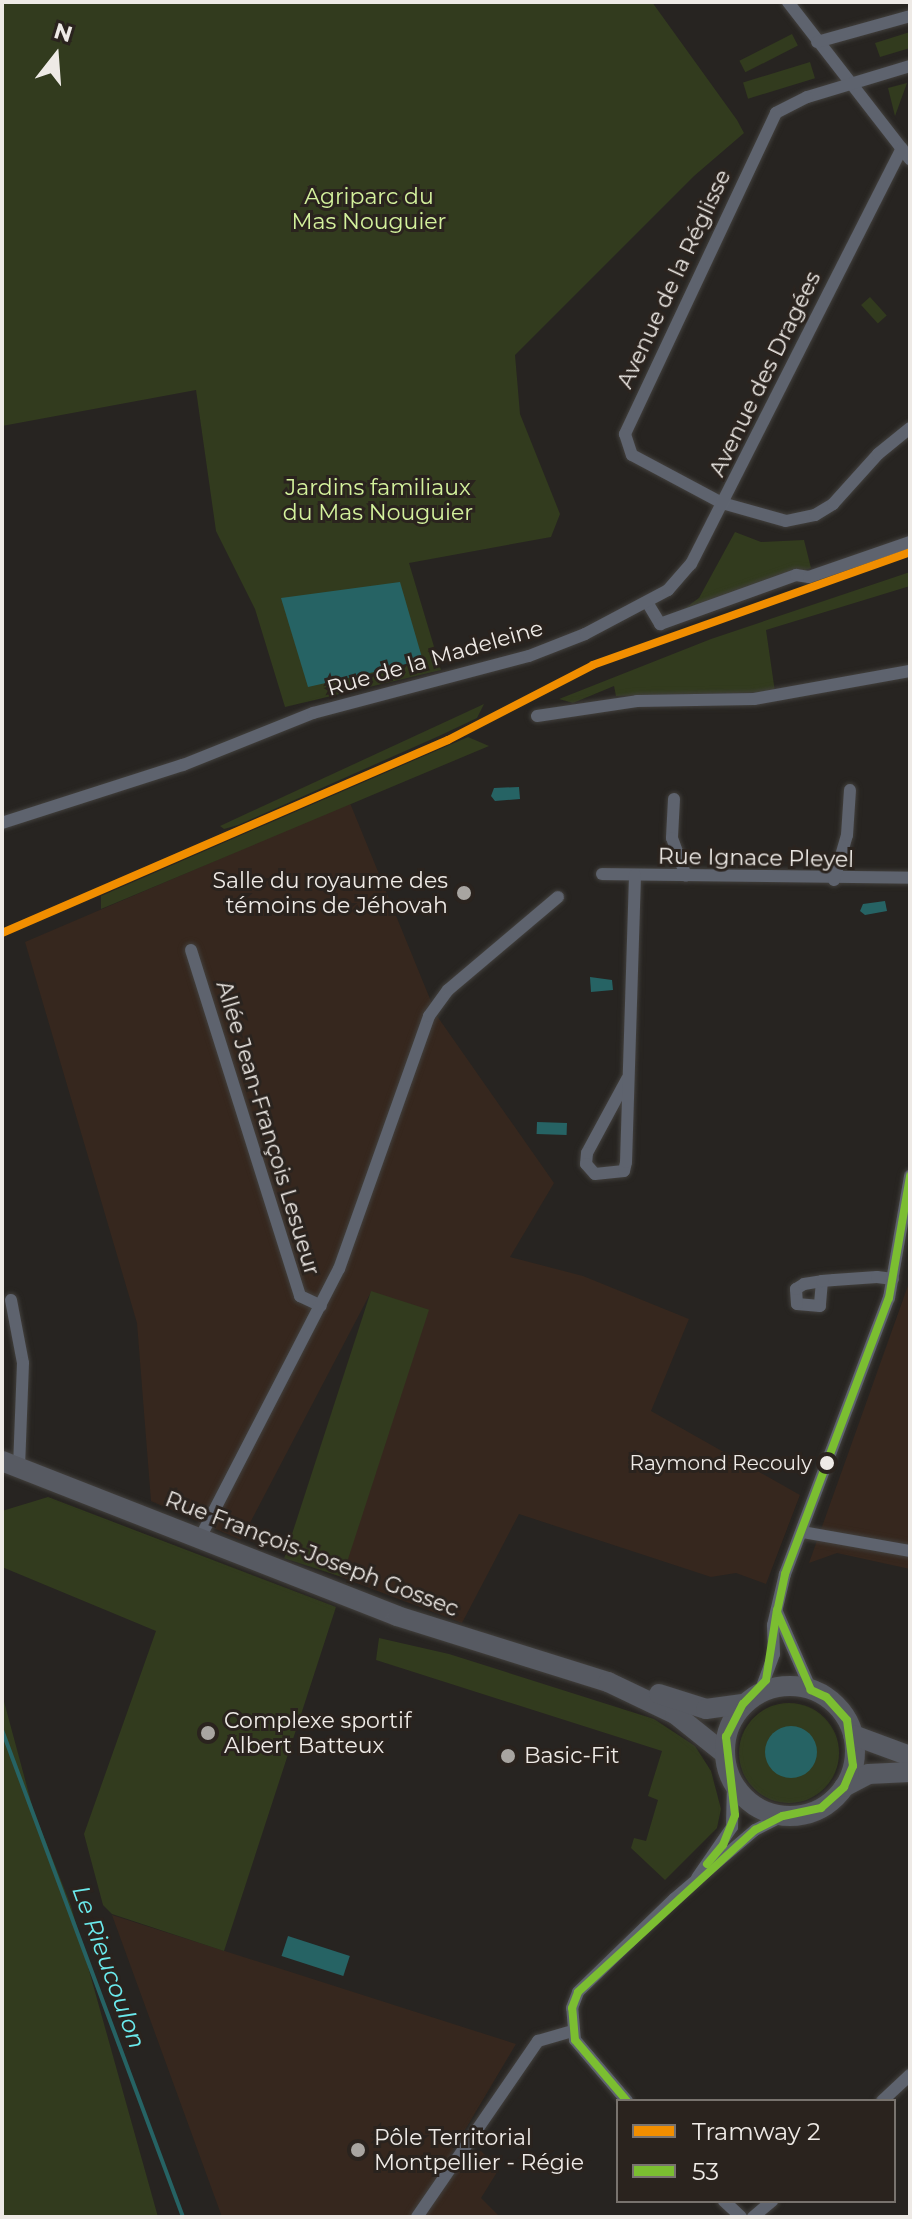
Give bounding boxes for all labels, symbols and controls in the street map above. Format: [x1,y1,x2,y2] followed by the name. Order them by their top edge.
[16,16,96,96] north arrow
[51,17,76,48] text: N
[612,165,736,393] street label: Avenue de la Réglisse
[292,183,446,234] park label: Agriparc du Mas Nouguier
[704,267,826,481] street label: Avenue des Dragées
[283,474,473,526] park label: Jardins familiaux du Mas Nouguier
[324,614,546,702] street label: Rue de la Madeleine
[658,843,854,873] street label: Rue Ignace Pleyel
[213,867,448,918] place label: Salle du royaume des témoins de Jéhovah
[455,884,473,902] marker: Salle du royaume des témoins de Jéhovah
[211,978,325,1278] street label: Allée Jean-François Lesueur
[630,1451,812,1475] place label: Raymond Recouly
[819,1455,835,1471] marker: Raymond Recouly
[162,1486,462,1622] street label: Rue François-Joseph Gossec
[224,1707,411,1758] place label: Complexe sportif Albert Batteux
[199,1724,217,1742] marker: Complexe sportif Albert Batteux
[524,1743,619,1769] place label: Basic-Fit
[499,1747,517,1765] marker: Basic-Fit
[66,1882,152,2052] water label: Le Rieucoulon
[616,2099,896,2203] legend
[692,2117,821,2146] text: Tramway 2
[374,2124,584,2176] place label: Pôle Territorial Montpellier - Régie
[349,2141,367,2159] marker: Pôle Territorial Montpellier - Régie
[692,2157,719,2186] text: 53

